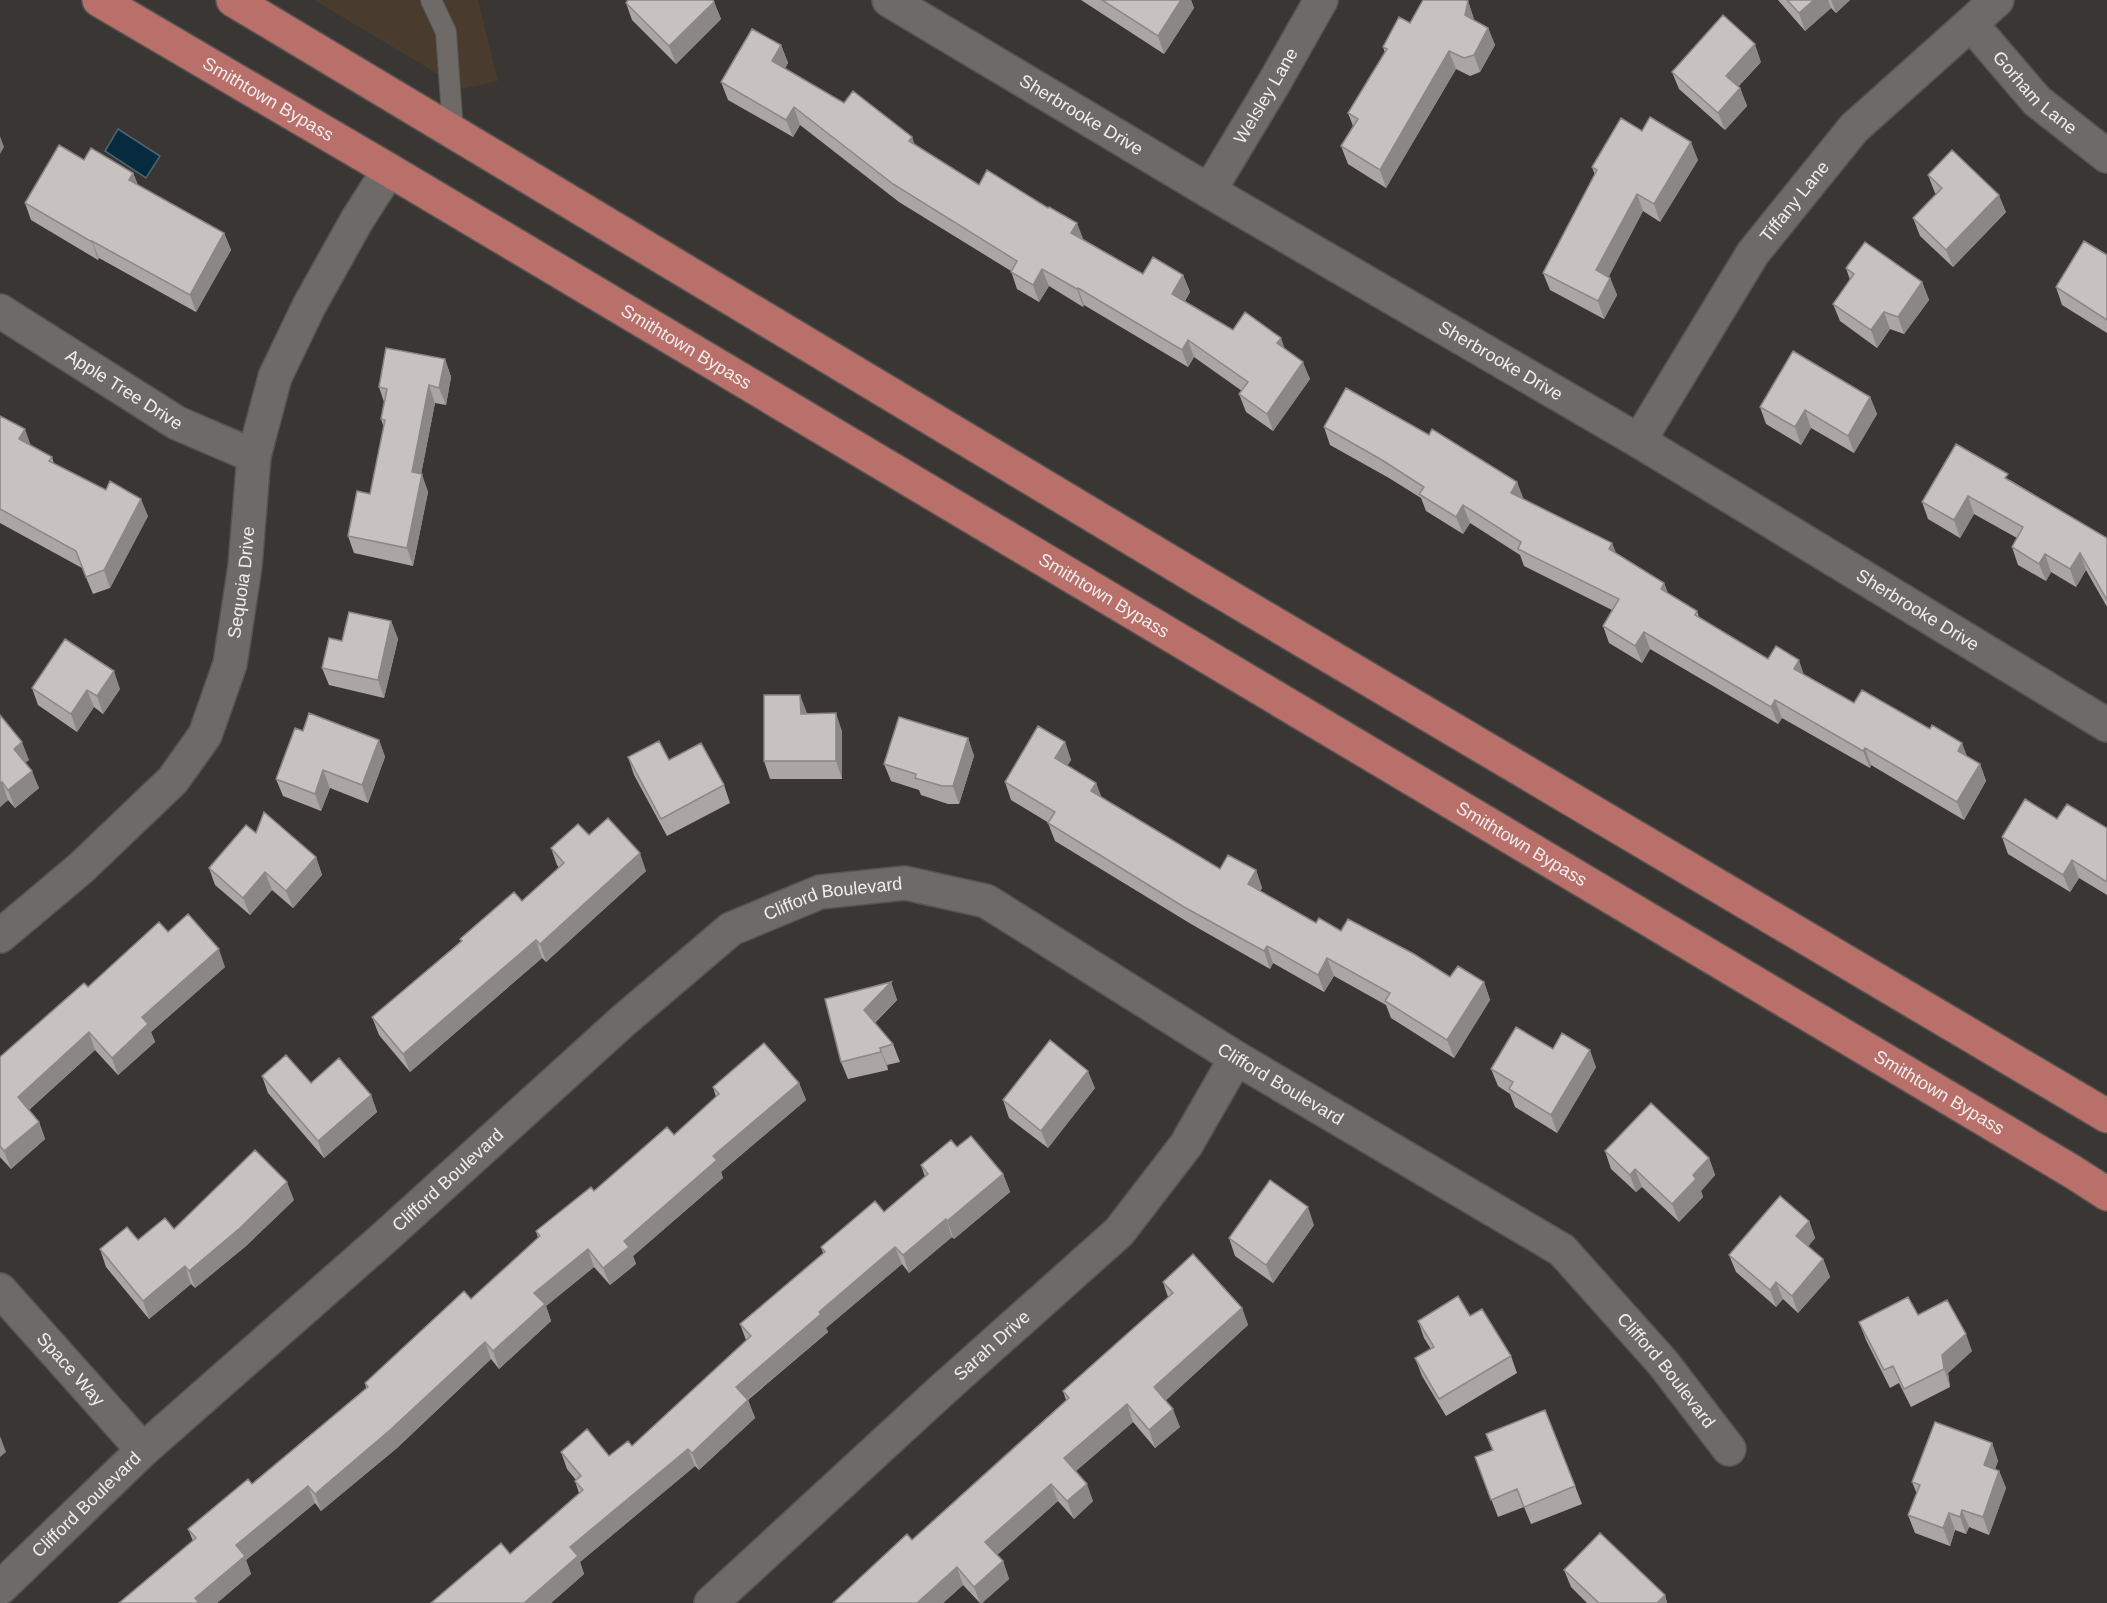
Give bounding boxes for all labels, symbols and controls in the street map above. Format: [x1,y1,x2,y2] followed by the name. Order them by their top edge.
[1230,44,1302,147] street label: Welsley Lane
[1989,47,2081,138] street label: Gorham Lane
[199,53,337,145] street label: Smithtown Bypass
[1016,70,1147,159] street label: Sherbrooke Drive
[1756,157,1833,246] street label: Tiffany Lane
[617,300,755,393] street label: Smithtown Bypass
[1435,317,1566,404] street label: Sherbrooke Drive
[62,345,186,434] street label: Apple Tree Drive
[224,525,258,640] street label: Sequoia Drive
[1035,549,1173,642] street label: Smithtown Bypass
[1853,565,1983,655] street label: Sherbrooke Drive
[1453,797,1590,890] street label: Smithtown Bypass
[761,873,903,924] street label: Clifford Boulevard
[1214,1039,1347,1129] street label: Clifford Boulevard
[1870,1046,2008,1139] street label: Smithtown Bypass
[388,1125,507,1235] street label: Clifford Boulevard
[950,1306,1034,1385] street label: Sarah Drive
[1613,1309,1719,1432] street label: Clifford Boulevard
[33,1328,109,1410] street label: Space Way
[28,1448,145,1561] street label: Clifford Boulevard

